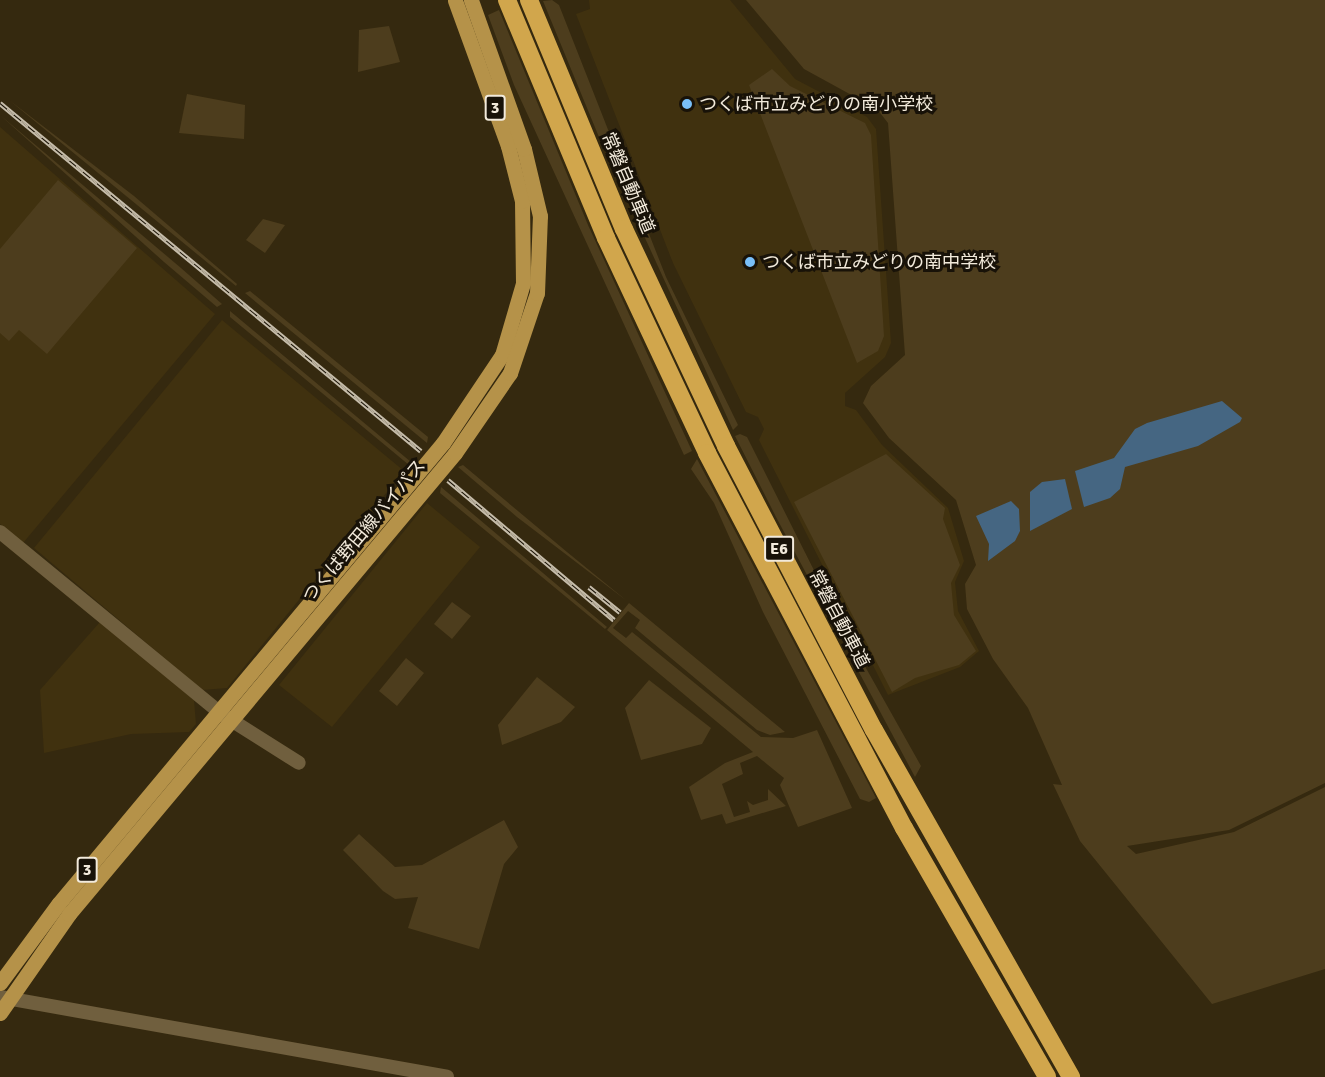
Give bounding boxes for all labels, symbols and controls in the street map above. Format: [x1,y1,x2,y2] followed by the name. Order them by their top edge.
[699,93,933,115] place label: つくば市立みどりの南小学校
[484,95,506,121] road number: 3
[680,97,694,111] marker: つくば市立みどりの南小学校
[597,129,659,237] street label: 常磐自動車道
[762,251,996,273] place label: つくば市立みどりの南中学校
[743,255,757,269] marker: つくば市立みどりの南中学校
[298,455,430,607] street label: つくば野田線バイパス
[764,536,794,562] road number: E6
[804,566,874,672] street label: 常磐自動車道
[76,857,98,883] road number: 3

